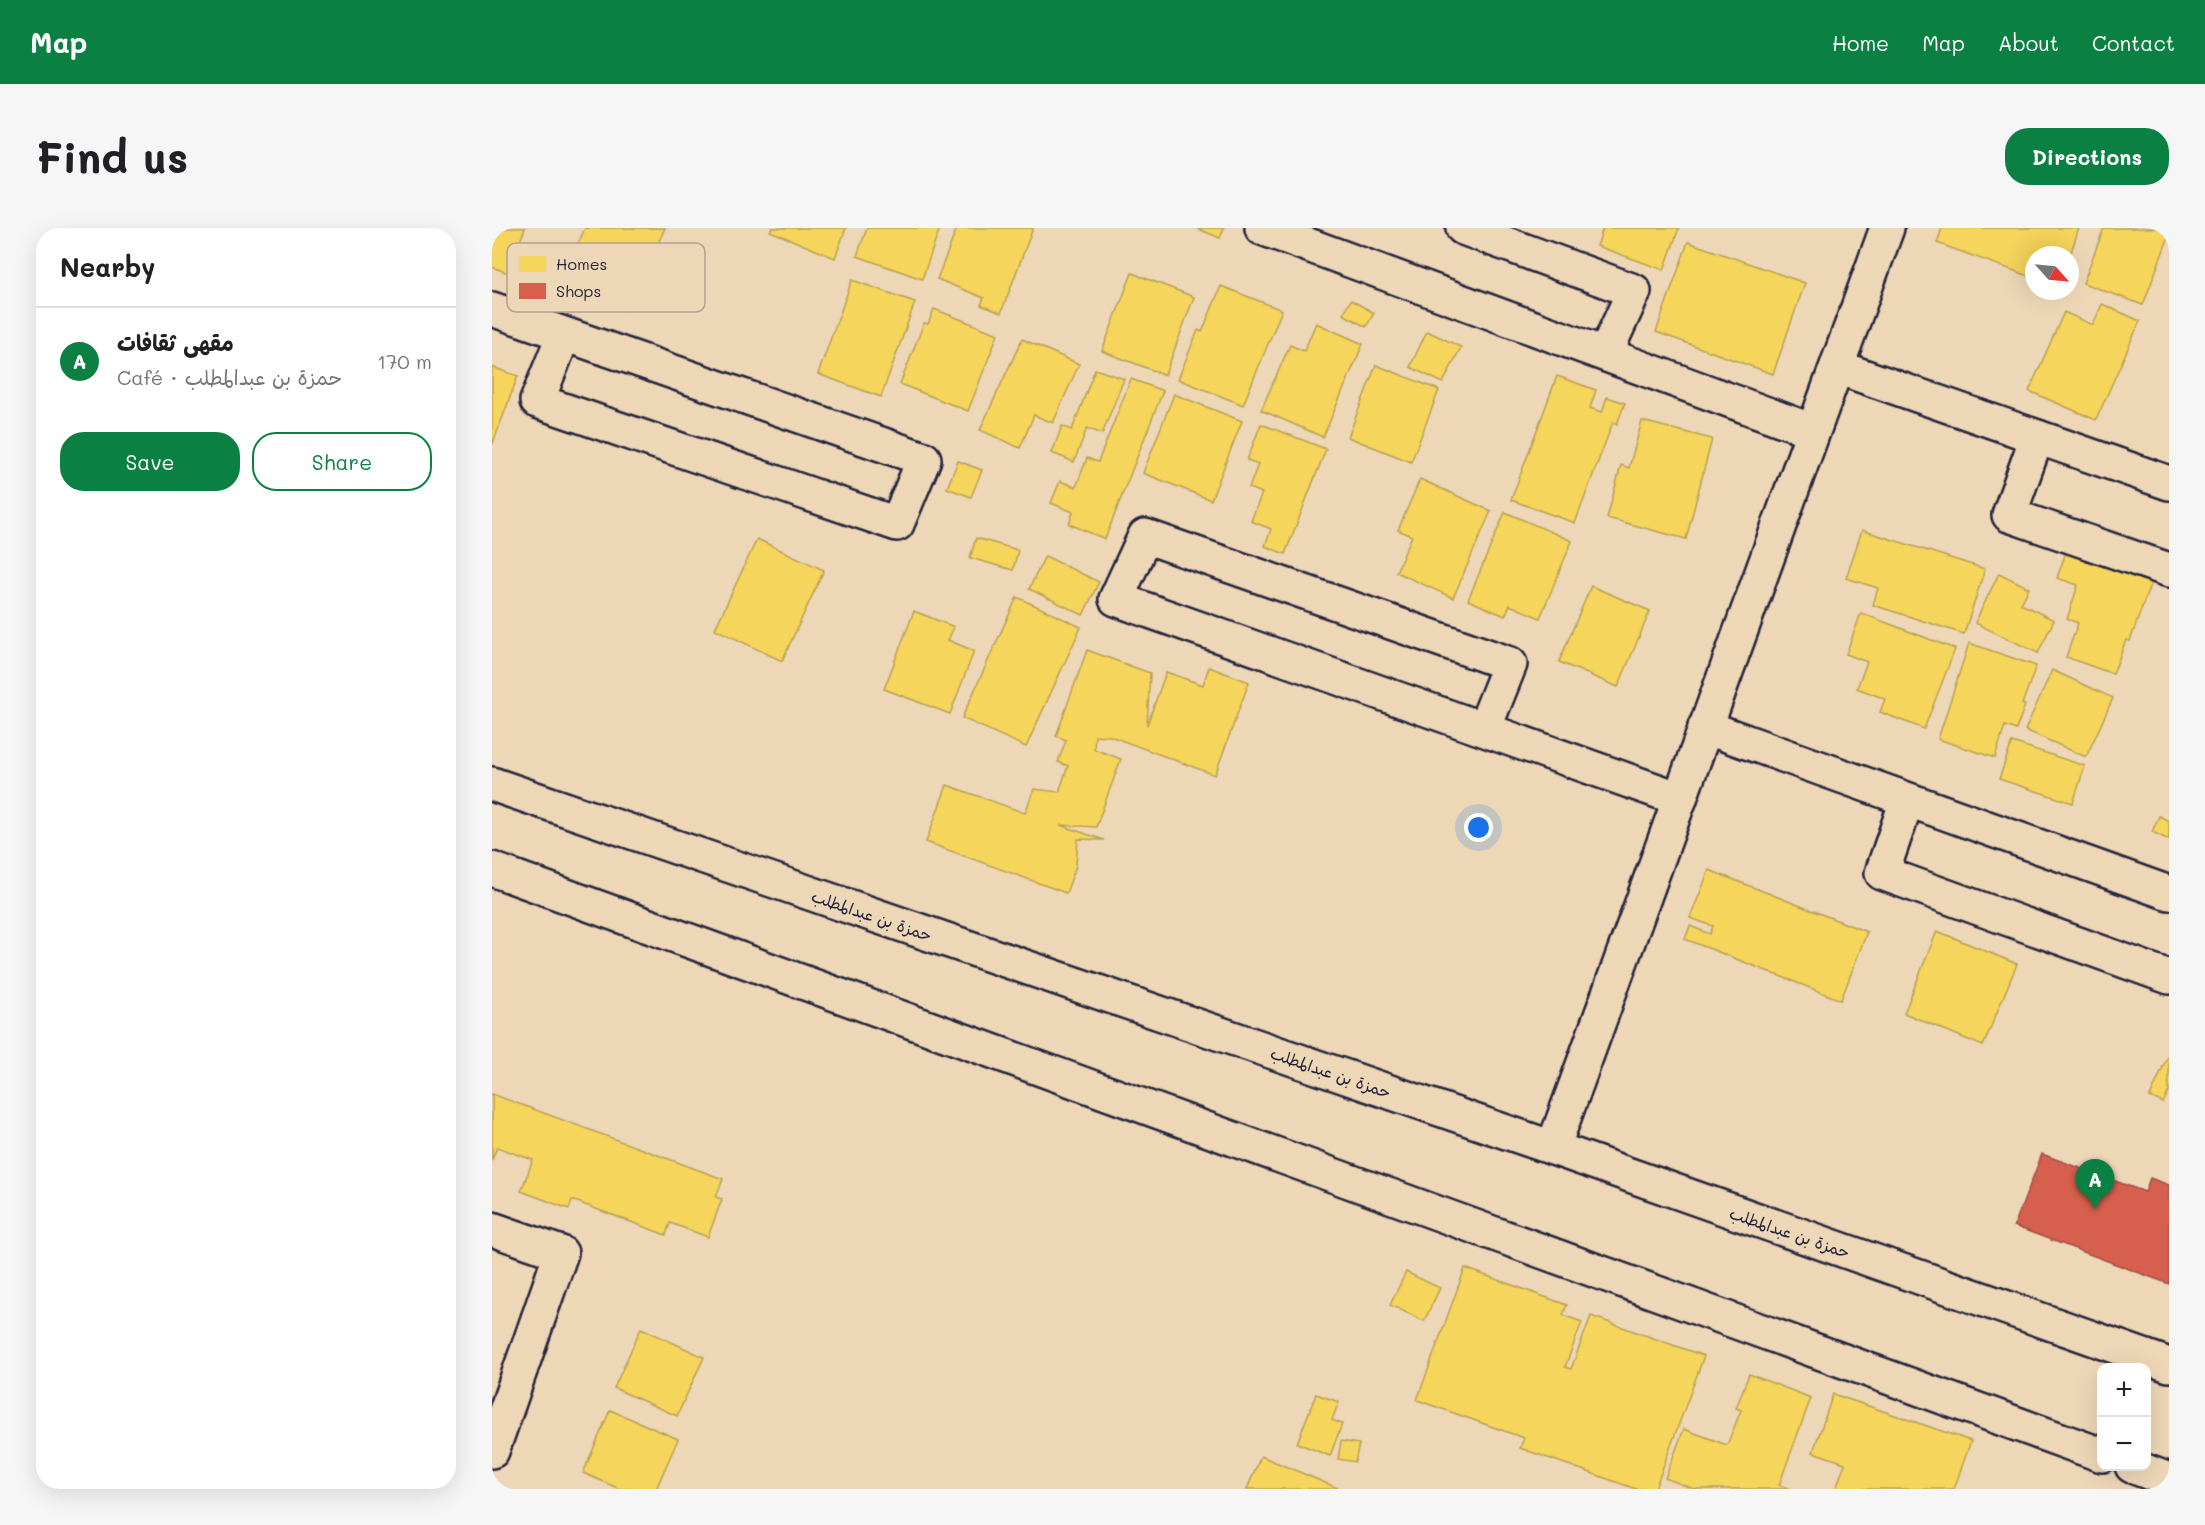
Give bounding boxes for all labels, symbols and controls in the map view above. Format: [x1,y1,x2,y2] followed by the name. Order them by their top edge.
[30,24,87,60] text: Map
[1832,29,1889,56] text: Home
[1922,29,1965,56] text: Map
[1998,29,2059,56] text: About
[2092,29,2175,56] text: Contact
[2005,128,2169,185] button: Directions
[36,129,188,184] text: Find us
[507,243,705,312] legend
[2025,246,2079,300] north arrow
[60,250,155,284] text: Nearby
[556,253,607,274] text: Homes
[556,280,601,301] text: Shops
[117,328,234,357] text: مقهى ثقافات
[73,348,86,374] text: A
[377,348,432,374] text: 170 m
[117,364,342,390] text: Café · حمزة بن عبدالمطلب
[60,432,240,491] button: Save
[252,432,432,491] button: Share
[1464,813,1493,842] your location
[809,885,935,945] street label: حمزة بن عبدالمطلب
[1268,1042,1394,1102] street label: حمزة بن عبدالمطلب
[2076,1160,2114,1209] pin: A
[1727,1202,1853,1262] street label: حمزة بن عبدالمطلب
[2097,1363,2151,1471] map controls
[2097,1363,2151,1417] button: +
[2097,1417,2151,1471] button: −

